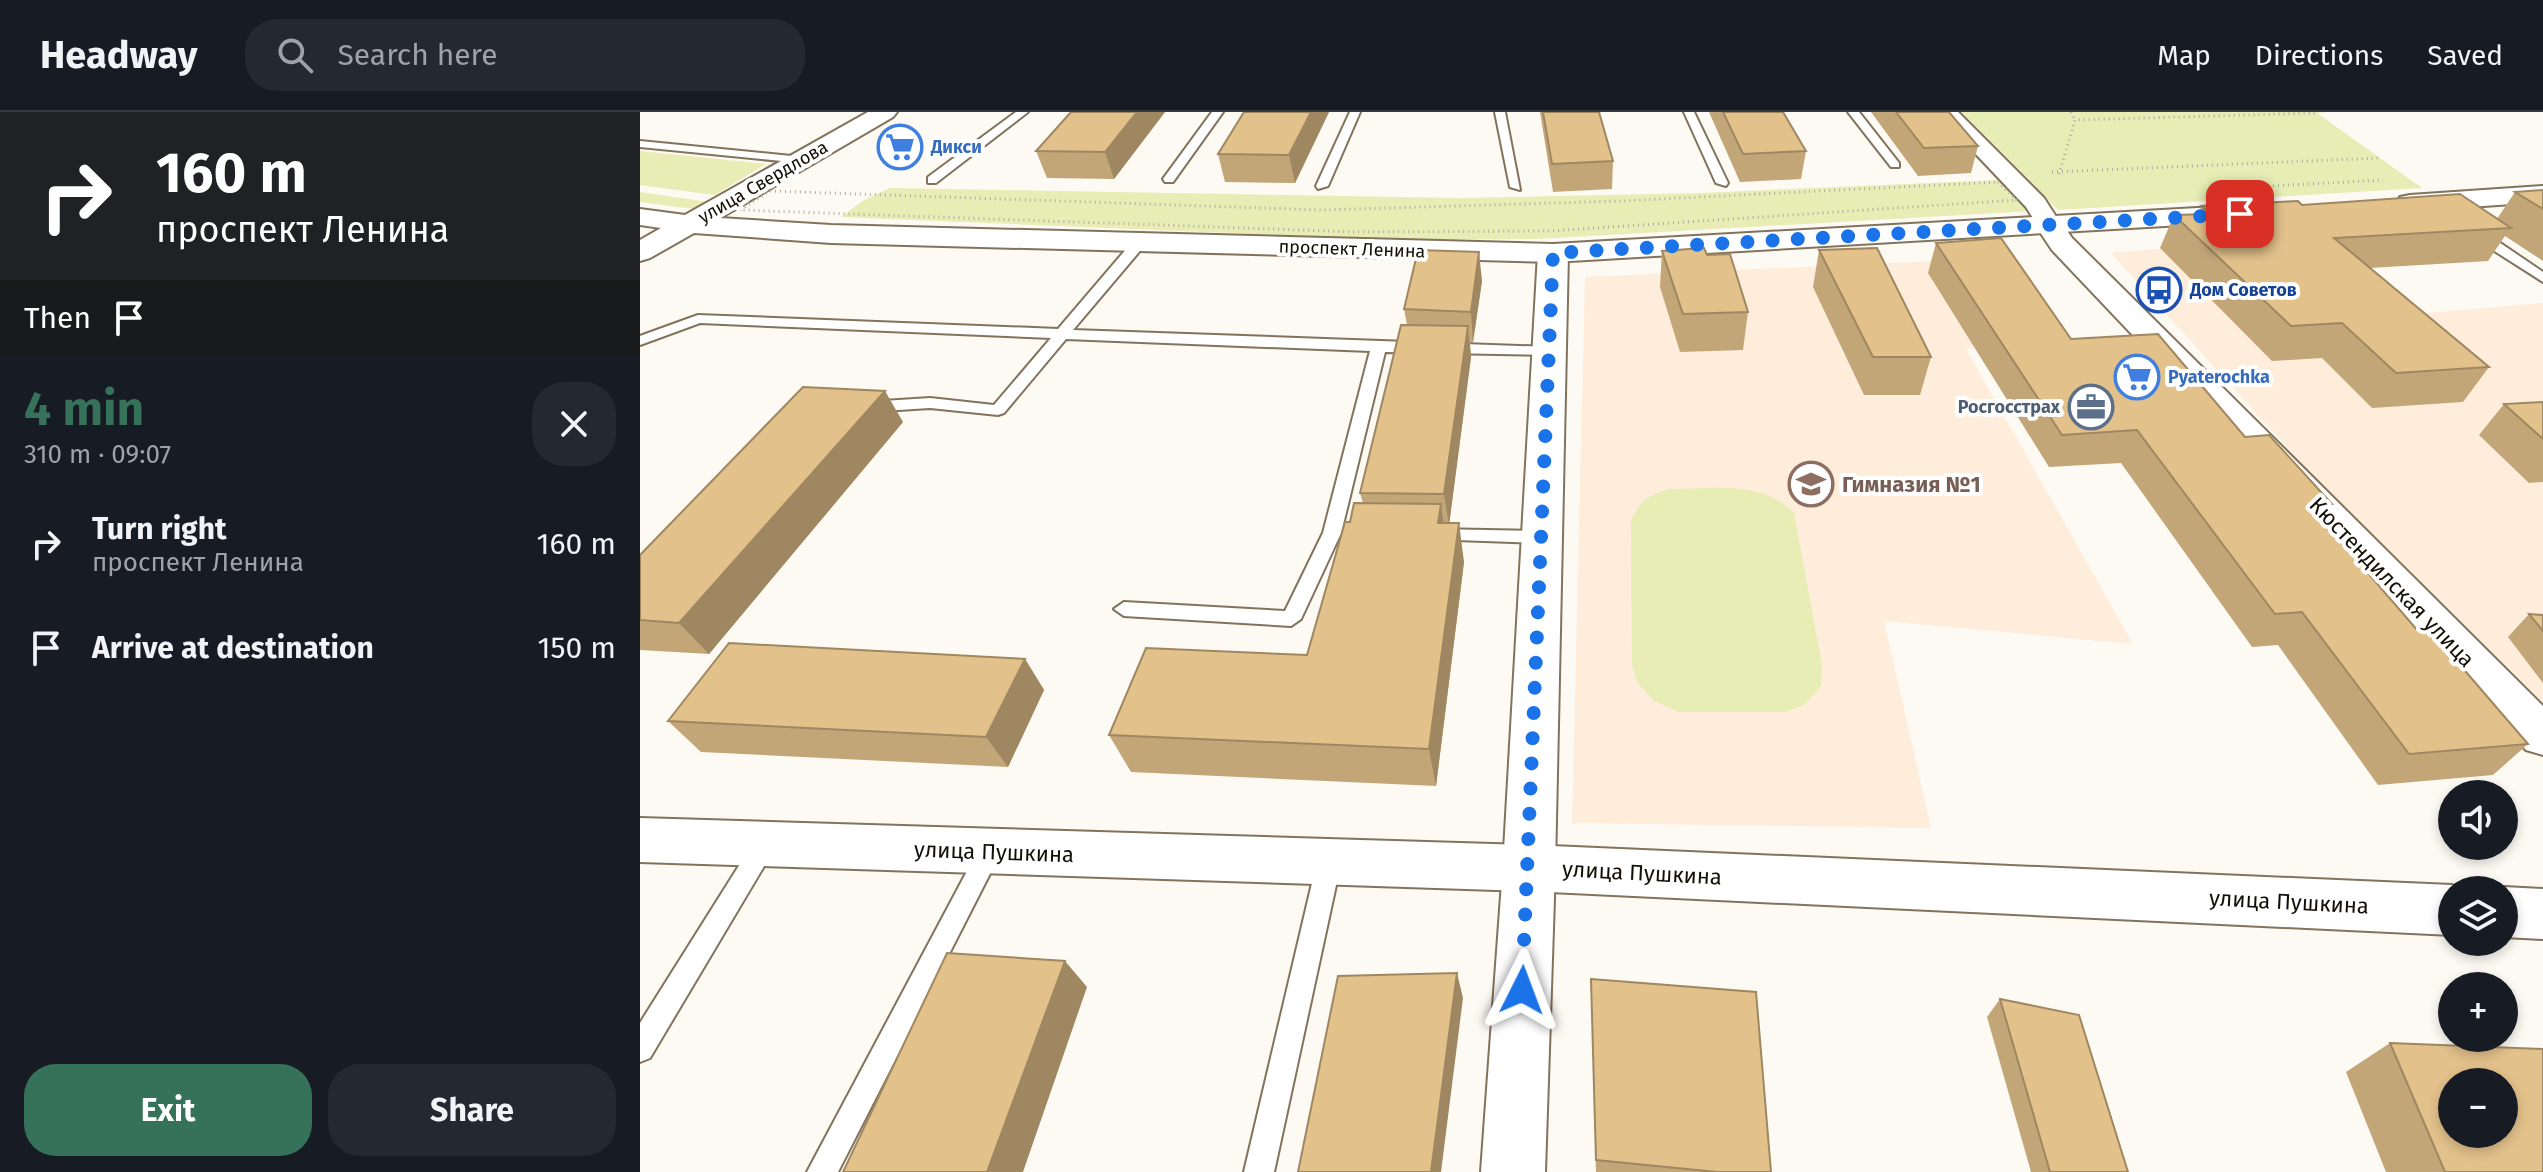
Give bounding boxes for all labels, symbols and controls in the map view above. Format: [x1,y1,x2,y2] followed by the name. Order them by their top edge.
[245,19,805,91] search box
[40,32,197,78] text: Headway
[273,33,317,77] icon: search
[337,37,498,73] text: Search here
[2157,39,2211,72] text: Map
[2255,39,2383,72] text: Directions
[2427,39,2503,72] text: Saved
[876,123,924,171] supermarket icon: Дикси
[694,136,832,228] street label: улица Свердлова
[930,136,982,158] place label: Дикси
[156,140,307,207] text: 160 m
[24,144,128,248] icon: right
[2206,180,2274,248] pin
[2218,192,2262,236] icon: arrive
[156,208,449,252] text: проспект Ленина
[1278,235,1426,263] street label: проспект Ленина
[2135,266,2183,314] bus stop icon: Дом Советов
[2189,279,2297,301] place label: Дом Советов
[107,296,151,340] icon: arrive
[24,300,91,336] text: Then
[2113,353,2161,401] supermarket icon: Pyaterochka
[2168,366,2270,388] place label: Pyaterochka
[24,380,144,438] text: 4 min
[532,382,616,466] button: close
[2067,383,2115,431] office icon: Росгосстрах
[1958,396,2061,418] place label: Росгосстрах
[24,439,171,470] text: 310 m · 09:07
[1787,460,1835,508] school or university icon: Гимназия №1
[1842,471,1981,498] place label: Гимназия №1
[2304,491,2480,673] street label: Кюстендилская улица
[92,511,227,547] text: Turn right
[24,522,68,566] icon: right
[537,526,616,562] text: 160 m
[92,547,304,578] text: проспект Ленина
[24,626,68,670] icon: arrive
[92,630,374,666] text: Arrive at destination
[538,630,616,666] text: 150 m
[2438,780,2518,1148] map controls
[2438,780,2518,860] button: sound
[914,836,1074,868] street label: улица Пушкина
[1561,855,1723,891] street label: улица Пушкина
[2438,876,2518,956] button: layers
[2208,884,2370,920] street label: улица Пушкина
[1480,948,1564,1032] position arrow
[2438,972,2518,1052] button: +
[24,1064,312,1156] button: Exit
[328,1064,616,1156] button: Share
[2438,1068,2518,1148] button: −

